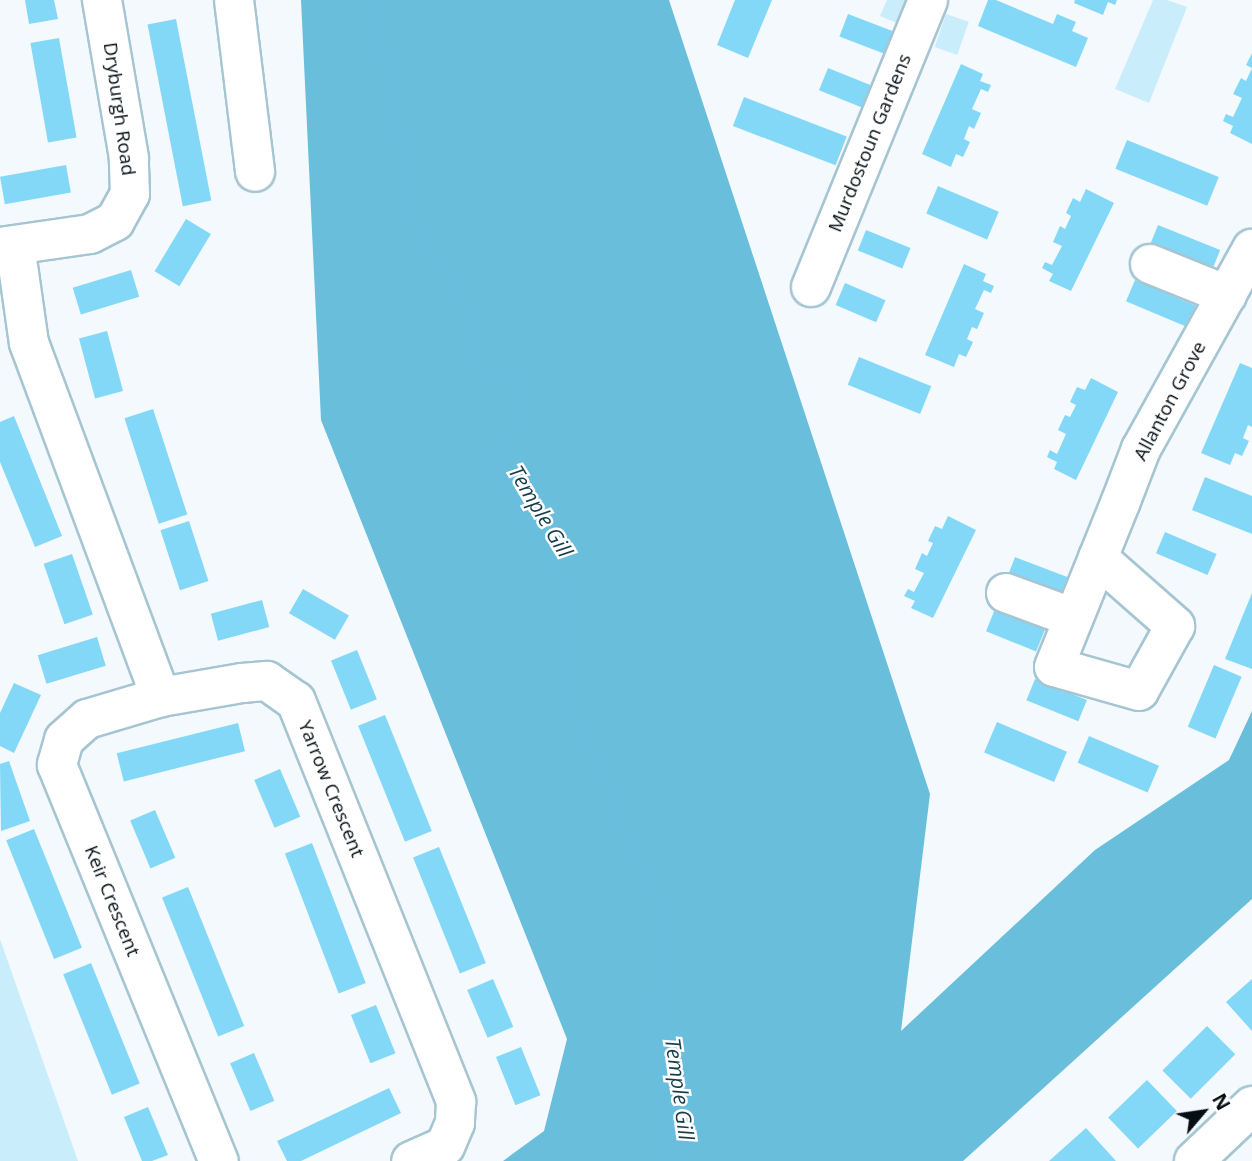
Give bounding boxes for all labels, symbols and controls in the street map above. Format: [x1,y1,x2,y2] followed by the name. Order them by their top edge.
[98,41,140,177] street label: Dryburgh Road
[824,51,916,235] street label: Murdostoun Gardens
[1129,337,1211,465] street label: Allanton Grove
[504,460,578,562] water label: Temple Gill
[293,717,369,861] street label: Yarrow Crescent
[79,842,145,960] street label: Keir Crescent
[660,1036,700,1142] water label: Temple Gill
[1168,1077,1238,1147] north arrow
[1206,1089,1236,1115] text: N

